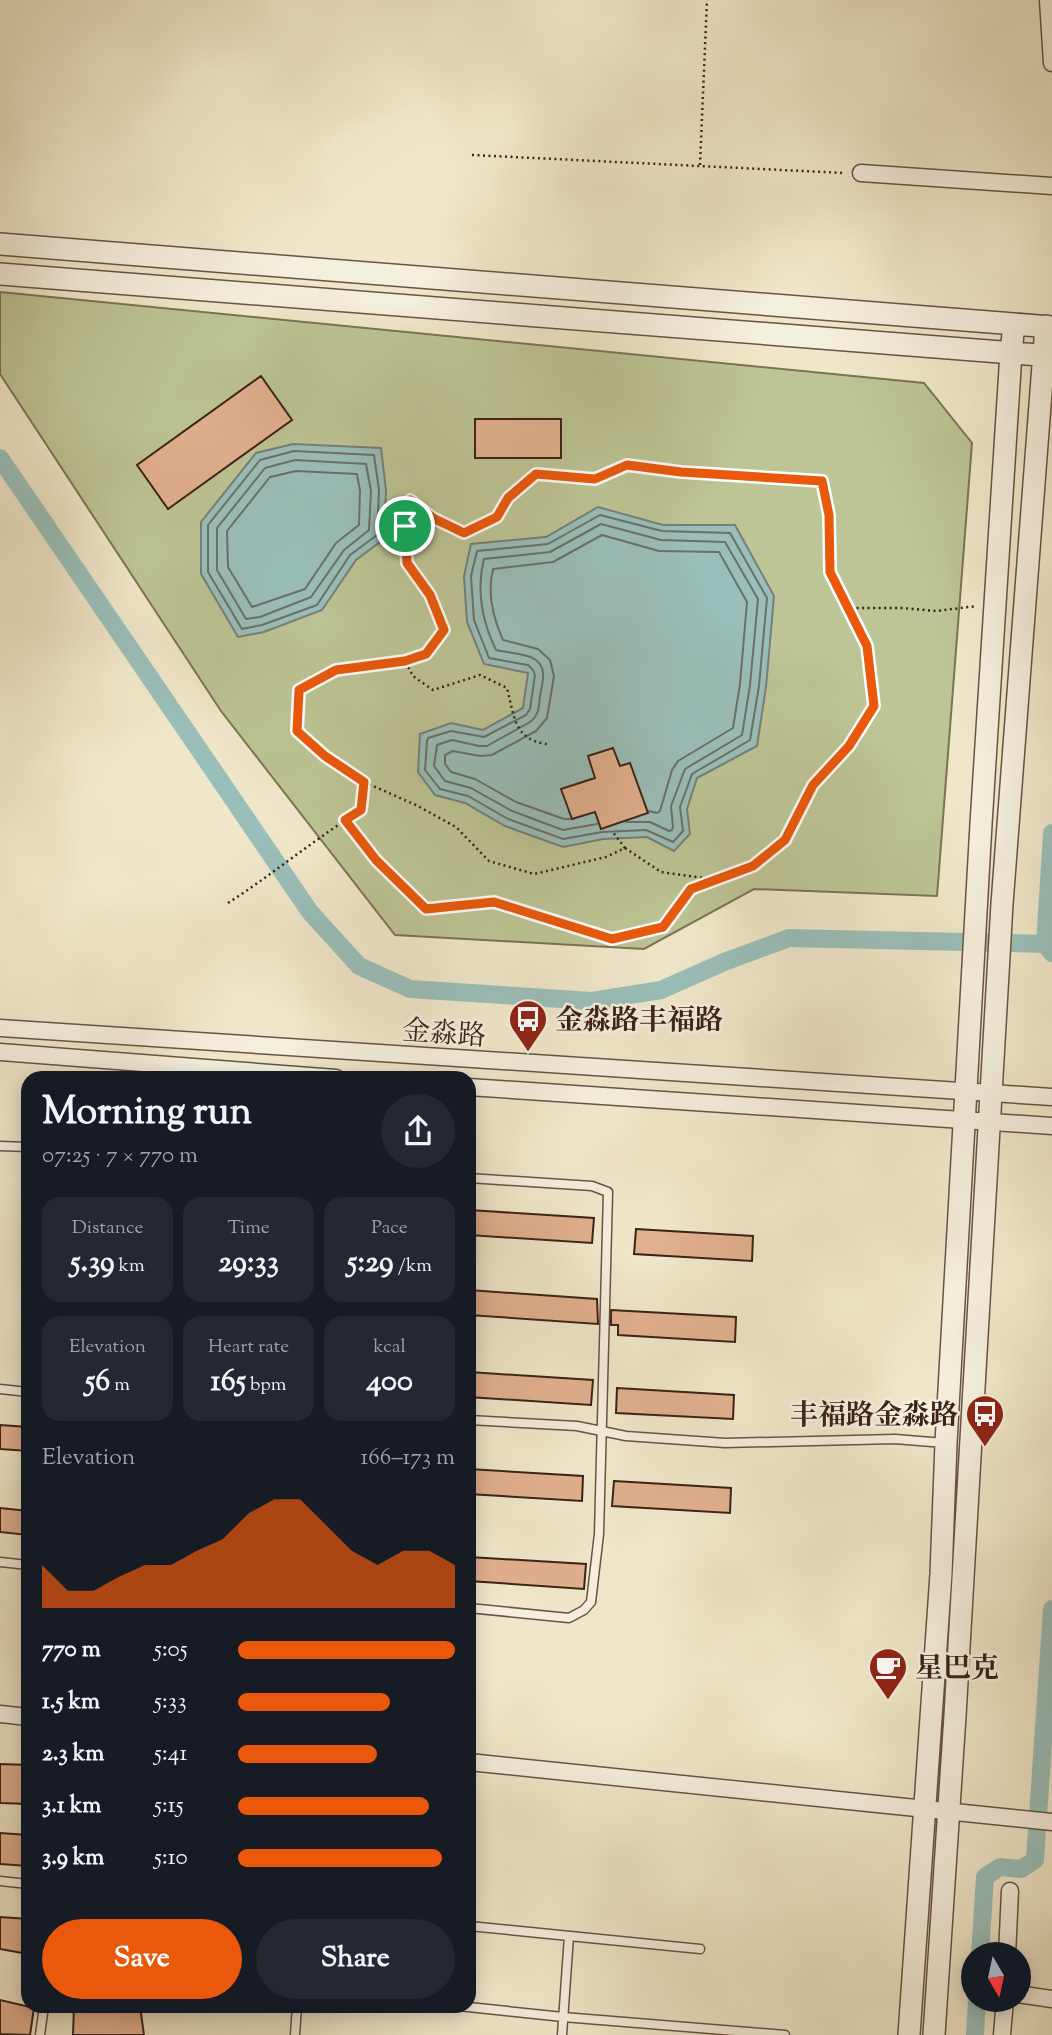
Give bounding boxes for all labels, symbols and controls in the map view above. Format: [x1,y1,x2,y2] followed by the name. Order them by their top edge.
[375,496,435,556] pin
[386,507,424,545] icon: arrive
[507,998,549,1053] bus stop icon: 金淼路丰福路
[555,1002,723,1042] place label: 金淼路丰福路
[400,1012,487,1058] street label: 金淼路
[42,1087,252,1141] text: Morning run
[381,1094,455,1168] button: share
[42,1140,198,1173] text: 07:25 · 7 × 770 m
[72,1215,143,1242] text: Distance
[227,1215,270,1242] text: Time
[371,1215,408,1242] text: Pace
[70,1242,115,1285] text: 5.39
[218,1242,279,1285] text: 29:33
[347,1242,394,1285] text: 5:29
[115,1253,145,1280] text: km
[394,1253,432,1280] text: /km
[69,1334,146,1361] text: Elevation
[208,1334,289,1361] text: Heart rate
[373,1334,406,1361] text: kcal
[85,1361,110,1404] text: 56
[211,1361,246,1404] text: 165
[366,1361,413,1404] text: 400
[110,1372,130,1399] text: m
[246,1372,286,1399] text: bpm
[964,1393,1006,1448] bus stop icon: 丰福路金淼路
[790,1397,958,1437] place label: 丰福路金淼路
[42,1442,135,1475] text: Elevation
[360,1442,455,1475] text: 166–173 m
[42,1634,101,1667] text: 770 m
[154,1634,188,1667] text: 5:05
[867,1646,909,1701] cafe icon: 星巴克
[915,1650,999,1690] place label: 星巴克
[42,1686,100,1719] text: 1.5 km
[154,1686,186,1719] text: 5:33
[42,1738,104,1771] text: 2.3 km
[154,1738,187,1771] text: 5:41
[42,1790,101,1823] text: 3.1 km
[154,1790,184,1823] text: 5:15
[42,1842,104,1875] text: 3.9 km
[154,1842,188,1875] text: 5:10
[42,1919,242,1999] button: Save
[256,1919,455,1999] button: Share
[961,1942,1031,2012] north arrow
[961,1942,1031,2012] map controls

